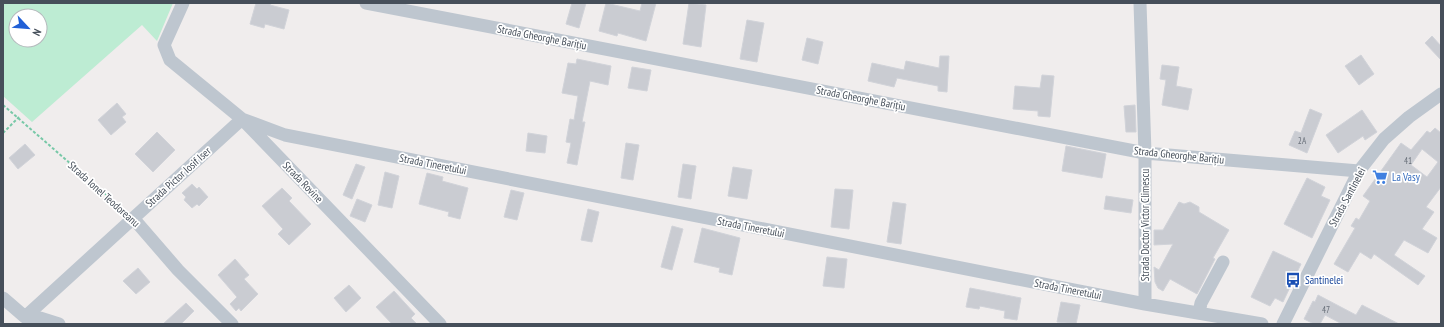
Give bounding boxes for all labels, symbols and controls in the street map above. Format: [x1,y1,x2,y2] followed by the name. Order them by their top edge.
[8,8,48,48] north arrow
[496,21,588,53] street label: Strada Gheorghe Barițiu
[29,27,45,38] text: N
[815,82,907,114] street label: Strada Gheorghe Barițiu
[1298,135,1307,146] house number: 2A
[1133,143,1225,167] street label: Strada Gheorghe Barițiu
[142,144,214,210] street label: Strada Pictor Iosif Iser
[398,151,468,177] street label: Strada Tineretului
[1404,155,1412,166] house number: 41
[65,158,143,230] street label: Strada Ionel Teodoreanu
[280,158,326,206] street label: Strada Rovine
[1326,165,1368,229] street label: Strada Santinelei
[1371,168,1389,186] supermarket icon: La Vasy
[1138,169,1152,281] street label: Strada Doctor Victor Climescu
[1392,170,1421,184] place label: La Vasy
[716,214,786,240] street label: Strada Tineretului
[1284,271,1302,289] bus stop icon: Santinelei
[1305,273,1343,287] place label: Santinelei
[1033,276,1103,302] street label: Strada Tineretului
[1322,304,1330,315] house number: 47

